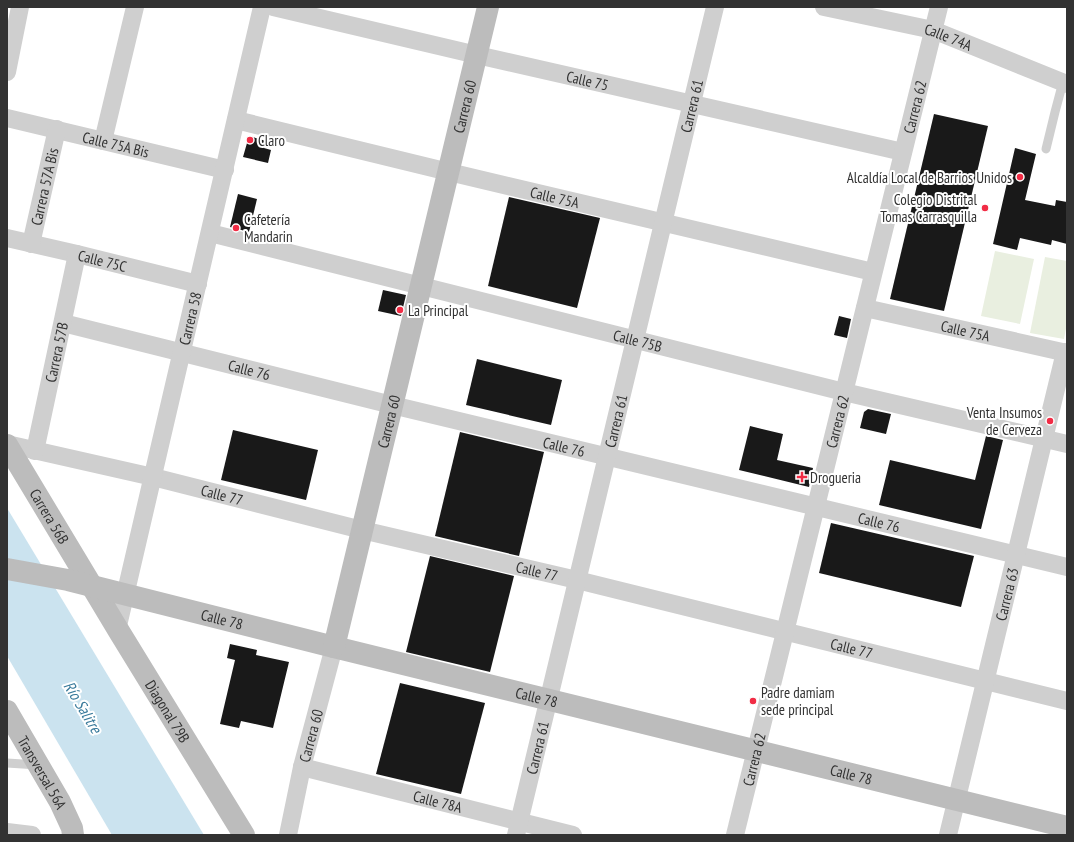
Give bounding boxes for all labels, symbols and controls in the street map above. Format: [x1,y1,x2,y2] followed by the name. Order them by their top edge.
[923,19,976,55] street label: Calle 74A
[565,66,610,94] street label: Calle 75
[676,77,707,134] street label: Carrera 61
[449,78,480,135] street label: Carrera 60
[899,78,930,135] street label: Carrera 62
[81,127,151,161] street label: Calle 75A Bis
[258,131,285,150] place label: Claro
[245,135,255,145] marker: Claro
[26,146,62,227] street label: Carrera 57A Bis
[847,168,1012,187] place label: Alcaldía Local de Barrios Unidos
[1015,172,1025,182] marker: Alcaldía Local de Barrios Unidos
[528,182,582,212] street label: Calle 75A
[880,190,977,226] place label: Colegio Distrital Tomas Carrasquilla
[980,203,990,213] marker: Colegio Distrital Tomas Carrasquilla
[244,210,293,246] place label: Cafetería Mandarin
[231,223,241,233] marker: Cafetería Mandarin
[76,245,129,276] street label: Calle 75C
[174,290,205,347] street label: Carrera 58
[408,301,469,320] place label: La Principal
[395,305,405,315] marker: La Principal
[939,316,993,345] street label: Calle 75A
[40,320,72,384] street label: Carrera 57B
[611,325,664,356] street label: Calle 75B
[226,355,273,384] street label: Calle 76
[600,392,631,449] street label: Carrera 61
[373,393,404,450] street label: Carrera 60
[821,393,853,450] street label: Carrera 62
[966,403,1042,439] place label: Venta Insumos de Cerveza
[1045,416,1055,426] marker: Venta Insumos de Cerveza
[541,432,587,461] street label: Calle 76
[810,468,861,487] place label: Drogueria
[797,472,807,482] marker: Drogueria
[199,480,245,509] street label: Calle 77
[26,485,74,547] street label: Carrera 56B
[856,508,902,536] street label: Calle 76
[514,557,560,585] street label: Calle 77
[991,565,1022,622] street label: Carrera 63
[199,604,245,633] street label: Calle 78
[829,634,875,662] street label: Calle 77
[142,676,194,746] street label: Diagonal 79B
[60,677,107,738] water label: Río Salitre
[514,682,560,711] street label: Calle 78
[761,683,835,719] place label: Padre damiam sede principal
[748,696,758,706] marker: Padre damiam sede principal
[294,707,327,764] street label: Carrera 60
[521,719,553,776] street label: Carrera 61
[738,731,769,788] street label: Carrera 62
[14,732,72,813] street label: Transversal 56A
[828,760,874,788] street label: Calle 78
[411,786,465,817] street label: Calle 78A

